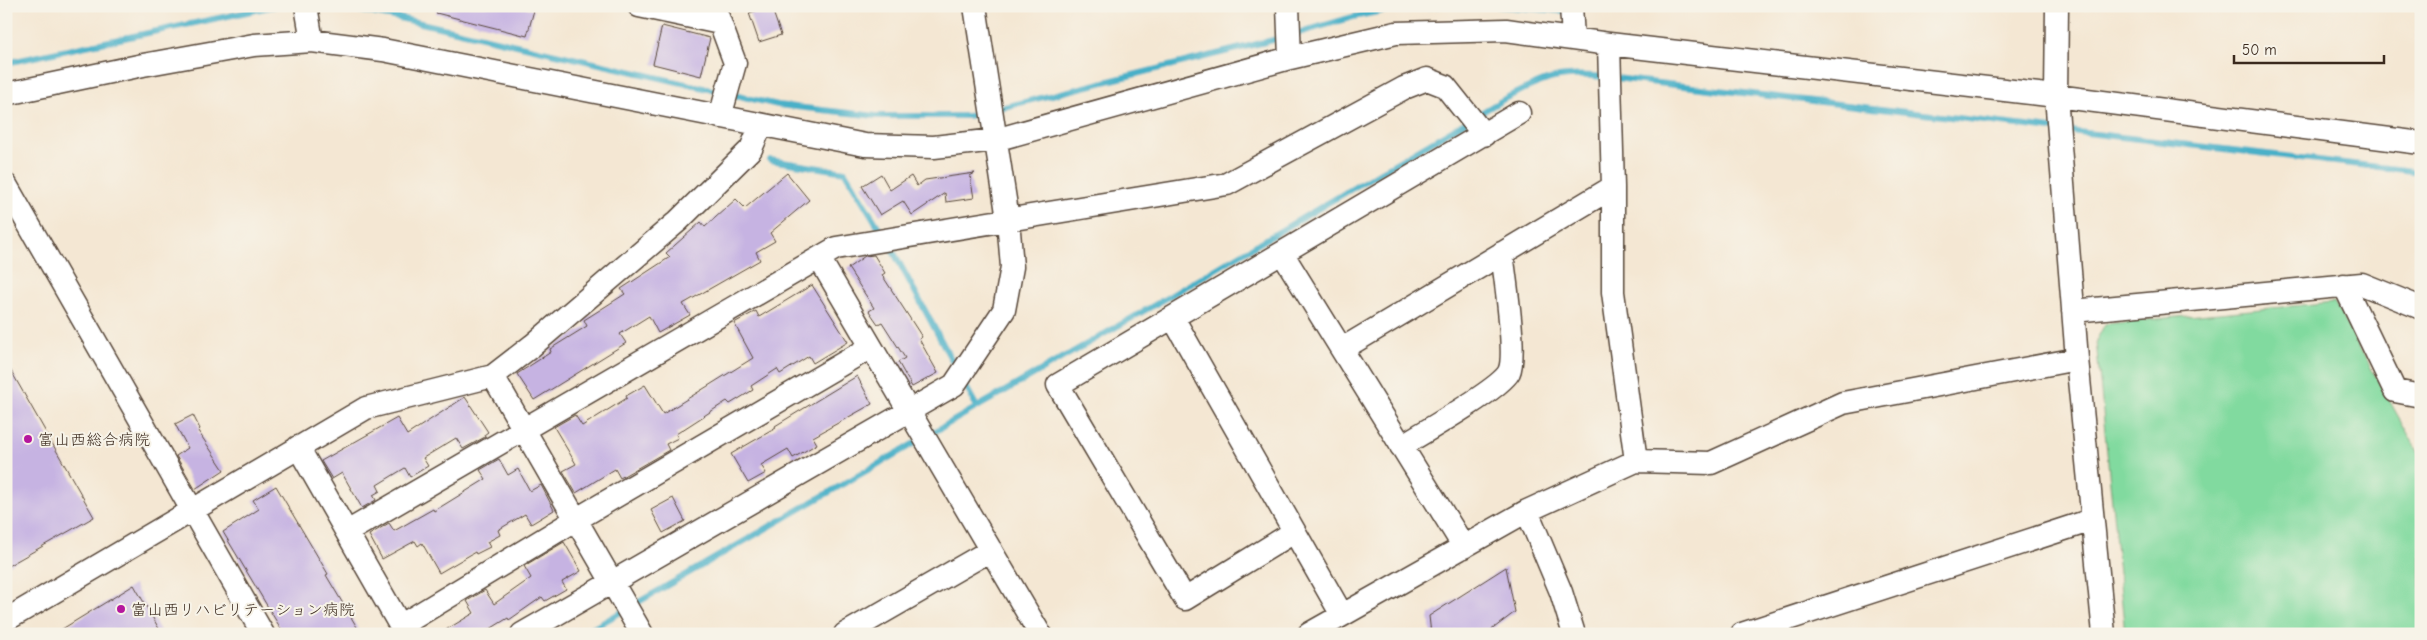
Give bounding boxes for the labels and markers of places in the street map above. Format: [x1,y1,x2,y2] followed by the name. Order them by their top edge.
[38,431,150,449] place label: 富山西総合病院
[22,433,34,445] marker: 富山西総合病院
[131,601,355,619] place label: 富山西リハビリテーション病院
[115,603,127,615] marker: 富山西リハビリテーション病院

